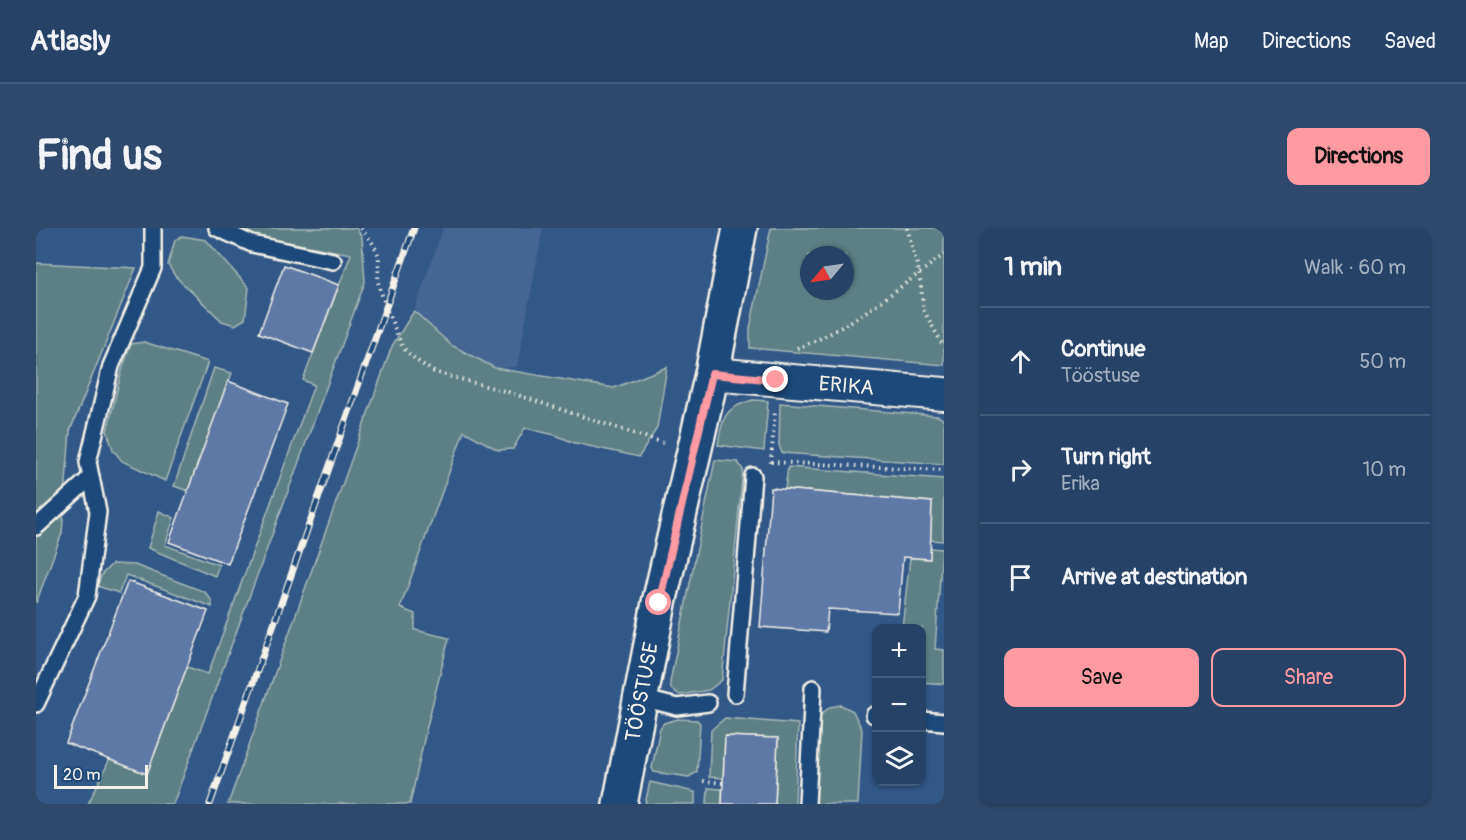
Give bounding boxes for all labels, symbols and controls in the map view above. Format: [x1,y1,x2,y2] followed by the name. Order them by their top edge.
[30,24,110,59] text: Atlasly
[1194,28,1229,55] text: Map
[1262,28,1351,55] text: Directions
[1384,28,1436,55] text: Saved
[1287,128,1430,185] button: Directions
[36,130,162,182] text: Find us
[800,246,854,300] north arrow
[1004,251,1062,283] text: 1 min
[1304,255,1406,280] text: Walk · 60 m
[1061,335,1145,363] text: Continue
[1004,345,1037,378] icon: ahead
[1359,349,1406,374] text: 50 m
[1061,363,1140,388] text: Tööstuse
[762,366,788,392] route end
[818,370,875,402] street label: ERIKA
[1061,443,1151,471] text: Turn right
[1004,453,1037,486] icon: right
[1362,457,1406,482] text: 10 m
[1061,471,1100,496] text: Erika
[1004,561,1037,594] icon: arrive
[1061,563,1247,591] text: Arrive at destination
[645,589,671,615] route start
[872,624,926,786] map controls
[872,624,926,678] button: +
[619,640,665,744] street label: TÖÖSTUSE
[1004,648,1199,707] button: Save
[1211,648,1406,707] button: Share
[872,678,926,732] button: −
[872,732,926,786] button: layers
[54,762,148,790] scale bar
[63,765,101,785] text: 20 m

